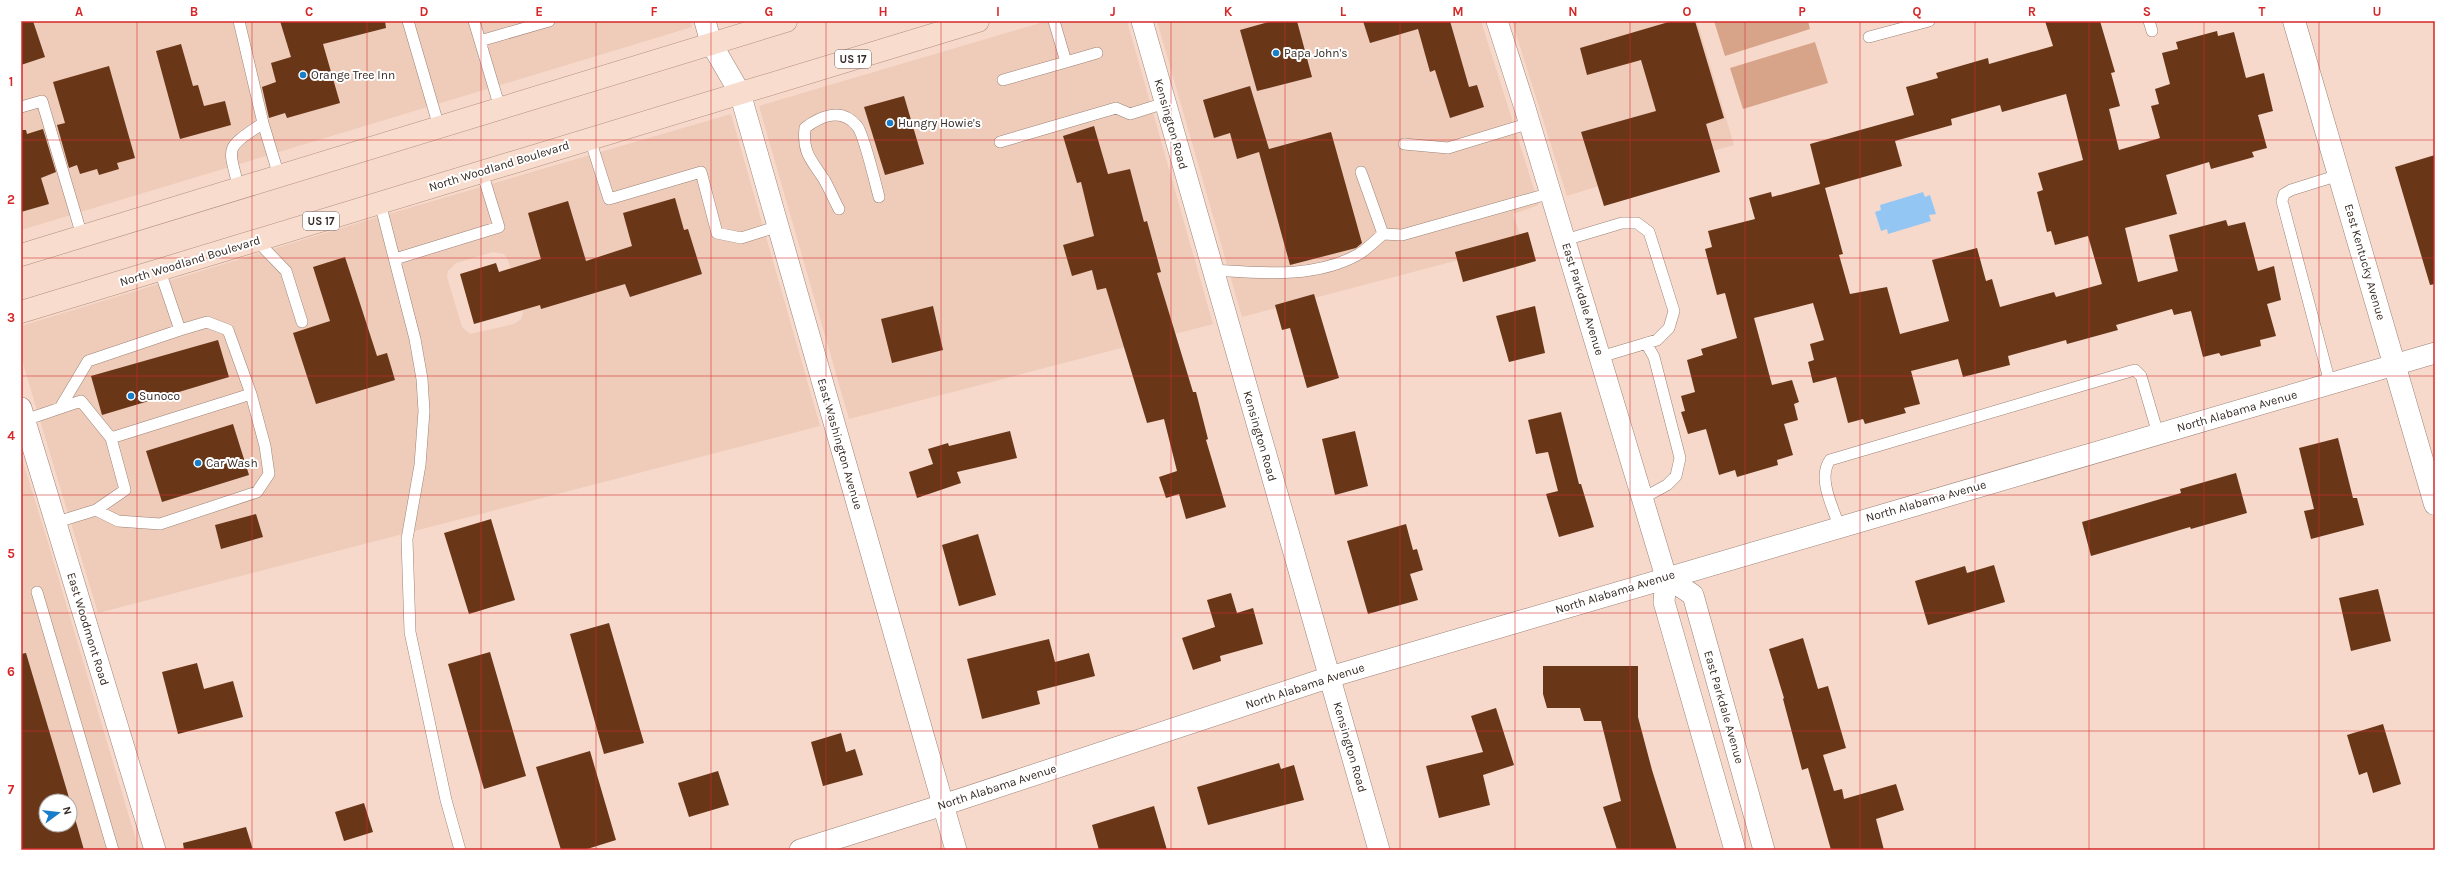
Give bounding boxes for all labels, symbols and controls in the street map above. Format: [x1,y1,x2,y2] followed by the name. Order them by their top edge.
[75,4,83,19] text: A
[190,4,198,19] text: B
[305,4,313,19] text: C
[420,4,429,19] text: D
[535,4,543,19] text: E
[650,4,658,19] text: F
[765,4,773,19] text: G
[878,4,888,19] text: H
[996,4,1000,19] text: I
[1110,4,1116,19] text: J
[1224,4,1233,19] text: K
[1340,4,1347,19] text: L
[1452,4,1464,19] text: M
[1568,4,1578,19] text: N
[1683,4,1692,19] text: O
[1798,4,1806,19] text: P
[1913,4,1922,19] text: Q
[2028,4,2036,19] text: R
[2143,4,2151,19] text: S
[2259,4,2266,19] text: T
[2373,4,2381,19] text: U
[1284,46,1348,60] place label: Papa John's
[1271,48,1281,58] marker: Papa John's
[835,50,871,68] road number: US 17
[311,68,395,82] place label: Orange Tree Inn
[298,70,308,80] marker: Orange Tree Inn
[9,74,13,89] text: 1
[1151,77,1191,171] street label: Kensington Road
[898,116,981,130] place label: Hungry Howie's
[885,118,895,128] marker: Hungry Howie's
[427,138,571,194] street label: North Woodland Boulevard
[7,192,15,207] text: 2
[2342,202,2388,322] street label: East Kentucky Avenue
[303,212,339,230] road number: US 17
[118,233,262,289] street label: North Woodland Boulevard
[1559,241,1607,357] street label: East Parkdale Avenue
[7,310,15,325] text: 3
[815,377,865,511] street label: East Washington Avenue
[2175,387,2299,435] street label: North Alabama Avenue
[139,389,180,403] place label: Sunoco
[1240,389,1280,483] street label: Kensington Road
[126,391,136,401] marker: Sunoco
[7,428,15,443] text: 4
[206,456,258,470] place label: Car Wash
[193,458,203,468] marker: Car Wash
[1864,477,1988,525] street label: North Alabama Avenue
[7,546,15,561] text: 5
[1553,567,1677,617] street label: North Alabama Avenue
[64,571,112,687] street label: East Woodmont Road
[1701,649,1747,765] street label: East Parkdale Avenue
[1244,660,1366,712] street label: North Alabama Avenue
[7,664,15,679] text: 6
[1330,700,1370,794] street label: Kensington Road
[936,761,1058,813] street label: North Alabama Avenue
[8,782,15,797] text: 7
[38,793,78,833] north arrow
[60,805,74,816] text: N

